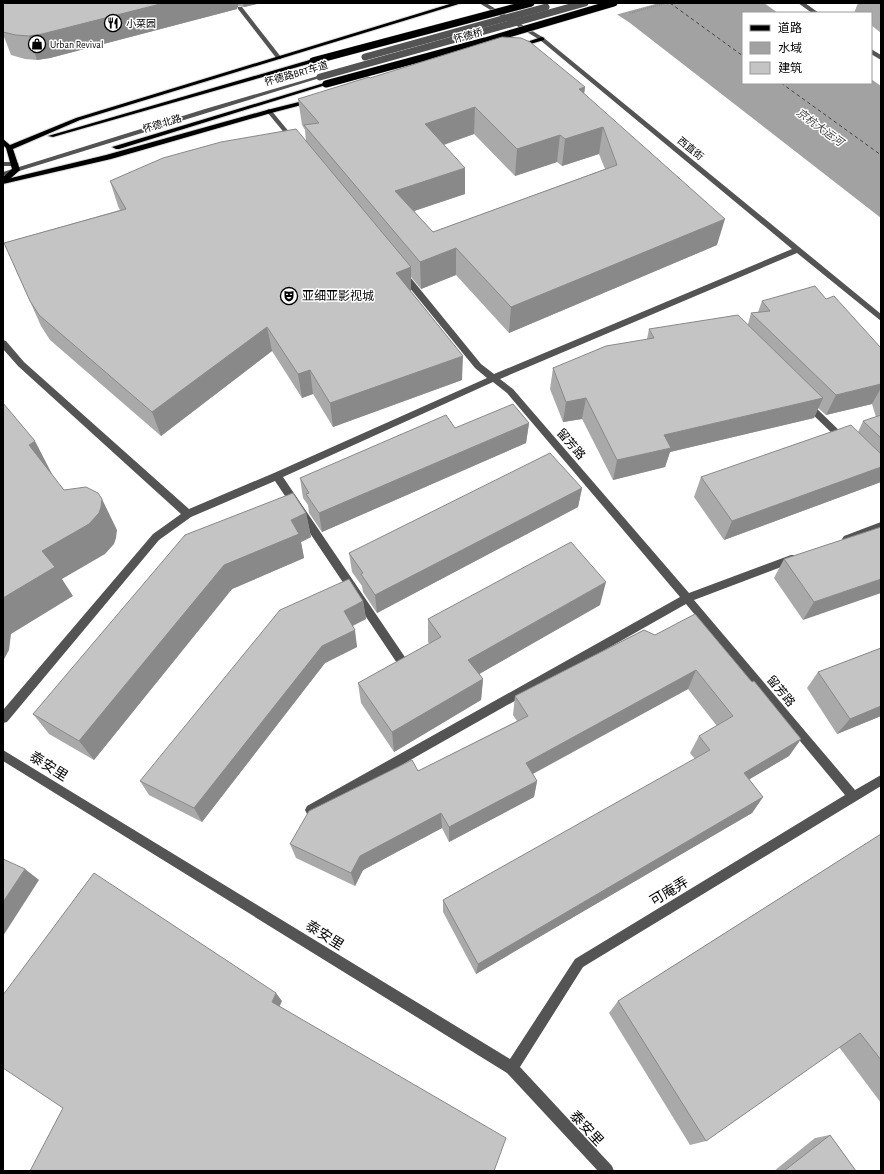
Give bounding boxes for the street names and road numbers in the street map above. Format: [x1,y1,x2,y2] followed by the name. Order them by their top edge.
[452,26,484,45] street label: 怀德桥
[263,59,329,88] street label: 怀德路BRT车道
[141,112,183,135] street label: 怀德北路
[676,135,706,162] street label: 西直街
[555,426,588,462] street label: 留芳路
[765,673,798,709] street label: 留芳路
[27,749,71,784] street label: 泰安里
[647,873,691,909] street label: 可庵弄
[303,918,347,953] street label: 泰安里
[567,1108,606,1149] street label: 泰安里

